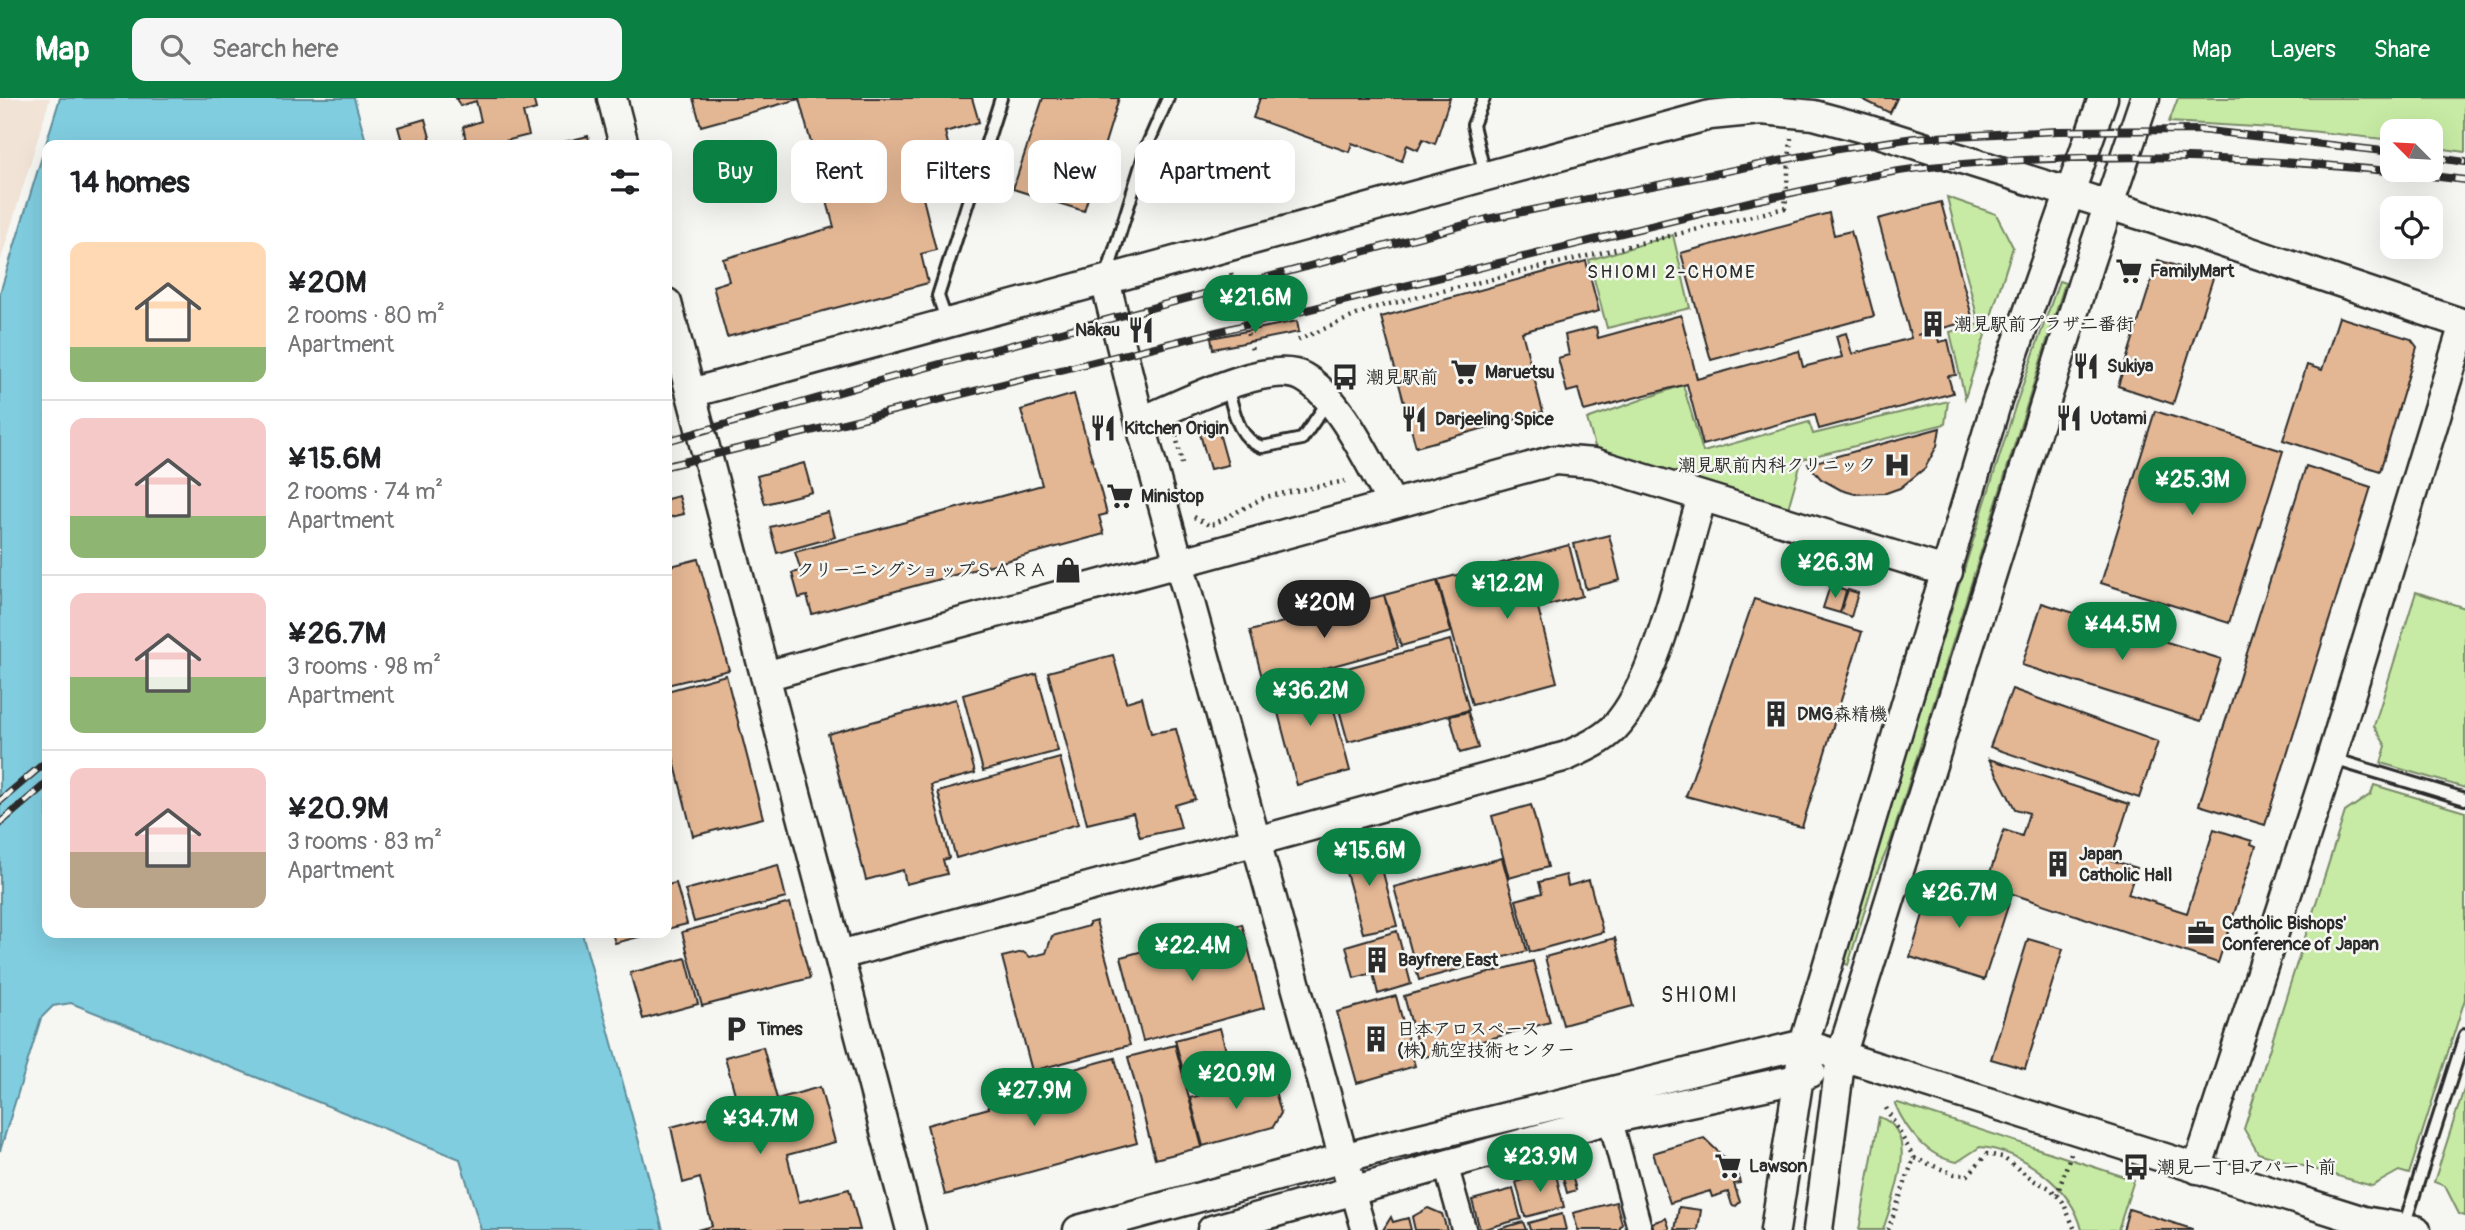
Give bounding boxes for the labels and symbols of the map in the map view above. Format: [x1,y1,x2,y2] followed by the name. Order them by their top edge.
[2380,119,2443,182] north arrow
[2114,256,2144,286] supermarket icon: FamilyMart
[1587,260,1757,284] district label: SHIOMI 2-CHOME
[2150,260,2235,283] place label: FamilyMart
[1198,275,1312,335] pin: ¥21.6M
[1918,309,1948,339] building icon: 潮見駅前プラザ二番街
[1954,313,2134,336] place label: 潮見駅前プラザ二番街
[1126,315,1156,345] restaurant icon: Nakau
[1075,319,1120,342] place label: Nakau
[2071,351,2101,381] restaurant icon: Sukiya
[2107,355,2154,378] place label: Sukiya
[1449,357,1479,387] supermarket icon: Maruetsu
[1485,361,1555,384] place label: Maruetsu
[1330,362,1360,392] bus stop icon: 潮見駅前
[1366,366,1438,389] place label: 潮見駅前
[2054,403,2084,433] restaurant icon: Uotami
[1399,404,1429,434] restaurant icon: Darjeeling Spice
[2090,407,2146,430] place label: Uotami
[1435,408,1555,431] place label: Darjeeling Spice
[1088,413,1118,443] restaurant icon: Kitchen Origin
[1124,417,1229,440] place label: Kitchen Origin
[1882,450,1912,480] hospital icon: 潮見駅前内科クリニック
[1678,454,1876,477] place label: 潮見駅前内科クリニック
[2135,458,2249,517] pin: ¥25.3M
[1105,481,1135,511] supermarket icon: Ministop
[1141,485,1205,508] place label: Ministop
[1778,540,1892,600] pin: ¥26.3M
[1053,555,1083,585] shop icon: クリーニングショップＳＡＲＡ
[796,559,1047,582] place label: クリーニングショップＳＡＲＡ
[1450,561,1564,621] pin: ¥12.2M
[1283,580,1365,640] pin: ¥20M
[2065,602,2179,662] pin: ¥44.5M
[1253,668,1367,728] pin: ¥36.2M
[1761,699,1791,729] building icon: DMG森精機
[1797,703,1887,726] place label: DMG森精機
[1312,828,1426,888] pin: ¥15.6M
[2079,843,2172,887] place label: Japan Catholic Hall
[2043,849,2073,879] building icon: Japan Catholic Hall
[1902,870,2016,930] pin: ¥26.7M
[2222,912,2379,956] place label: Catholic Bishops' Conference of Japan
[2186,918,2216,948] office icon: Catholic Bishops' Conference of Japan
[1135,924,1249,983] pin: ¥22.4M
[1362,945,1392,975] building icon: Bayfrere East
[1398,949,1499,972] place label: Bayfrere East
[1661,982,1739,1009] district label: SHIOMI
[721,1014,751,1044] parking icon: Times
[756,1018,804,1041] place label: Times
[1397,1018,1575,1062] place label: 日本アロスペース (株) 航空技術センター
[1361,1024,1391,1054] building icon: 日本アロスペース (株) 航空技術センター
[1179,1052,1293,1111] pin: ¥20.9M
[977,1068,1091,1128] pin: ¥27.9M
[703,1096,817,1156] pin: ¥34.7M
[1483,1134,1597,1194] pin: ¥23.9M
[1713,1151,1743,1181] supermarket icon: Lawson
[2121,1152,2151,1182] bus stop icon: 潮見一丁目アパート前
[1749,1155,1807,1178] place label: Lawson
[2157,1156,2336,1179] place label: 潮見一丁目アパート前

